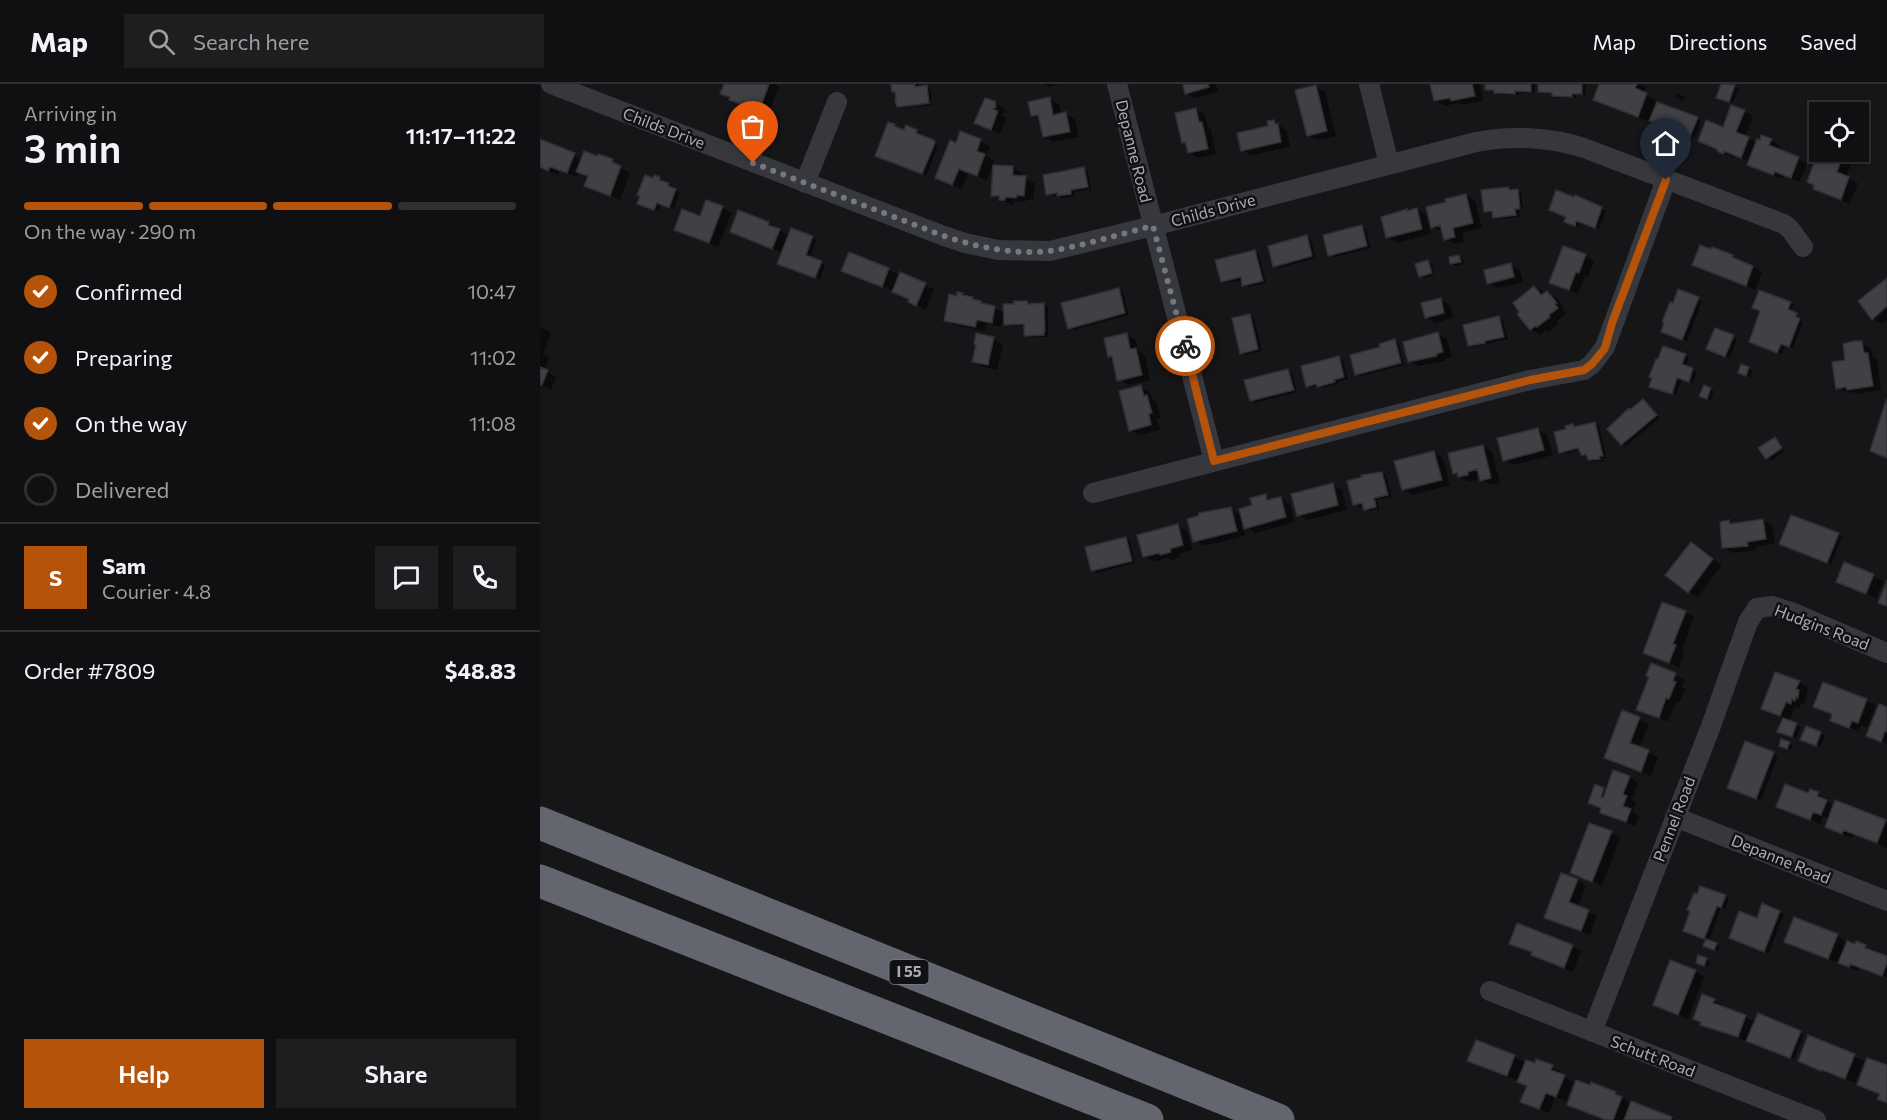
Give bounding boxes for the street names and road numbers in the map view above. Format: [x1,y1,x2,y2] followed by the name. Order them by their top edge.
[1113,98,1156,204] street label: Depanne Road
[620,103,708,152] street label: Childs Drive
[1169,189,1257,230] street label: Childs Drive
[1772,600,1872,653] street label: Hudgins Road
[1649,774,1698,864] street label: Pennel Road
[1729,830,1834,887] street label: Depanne Road
[890,960,928,984] road number: I 55
[1608,1031,1698,1080] street label: Schutt Road

